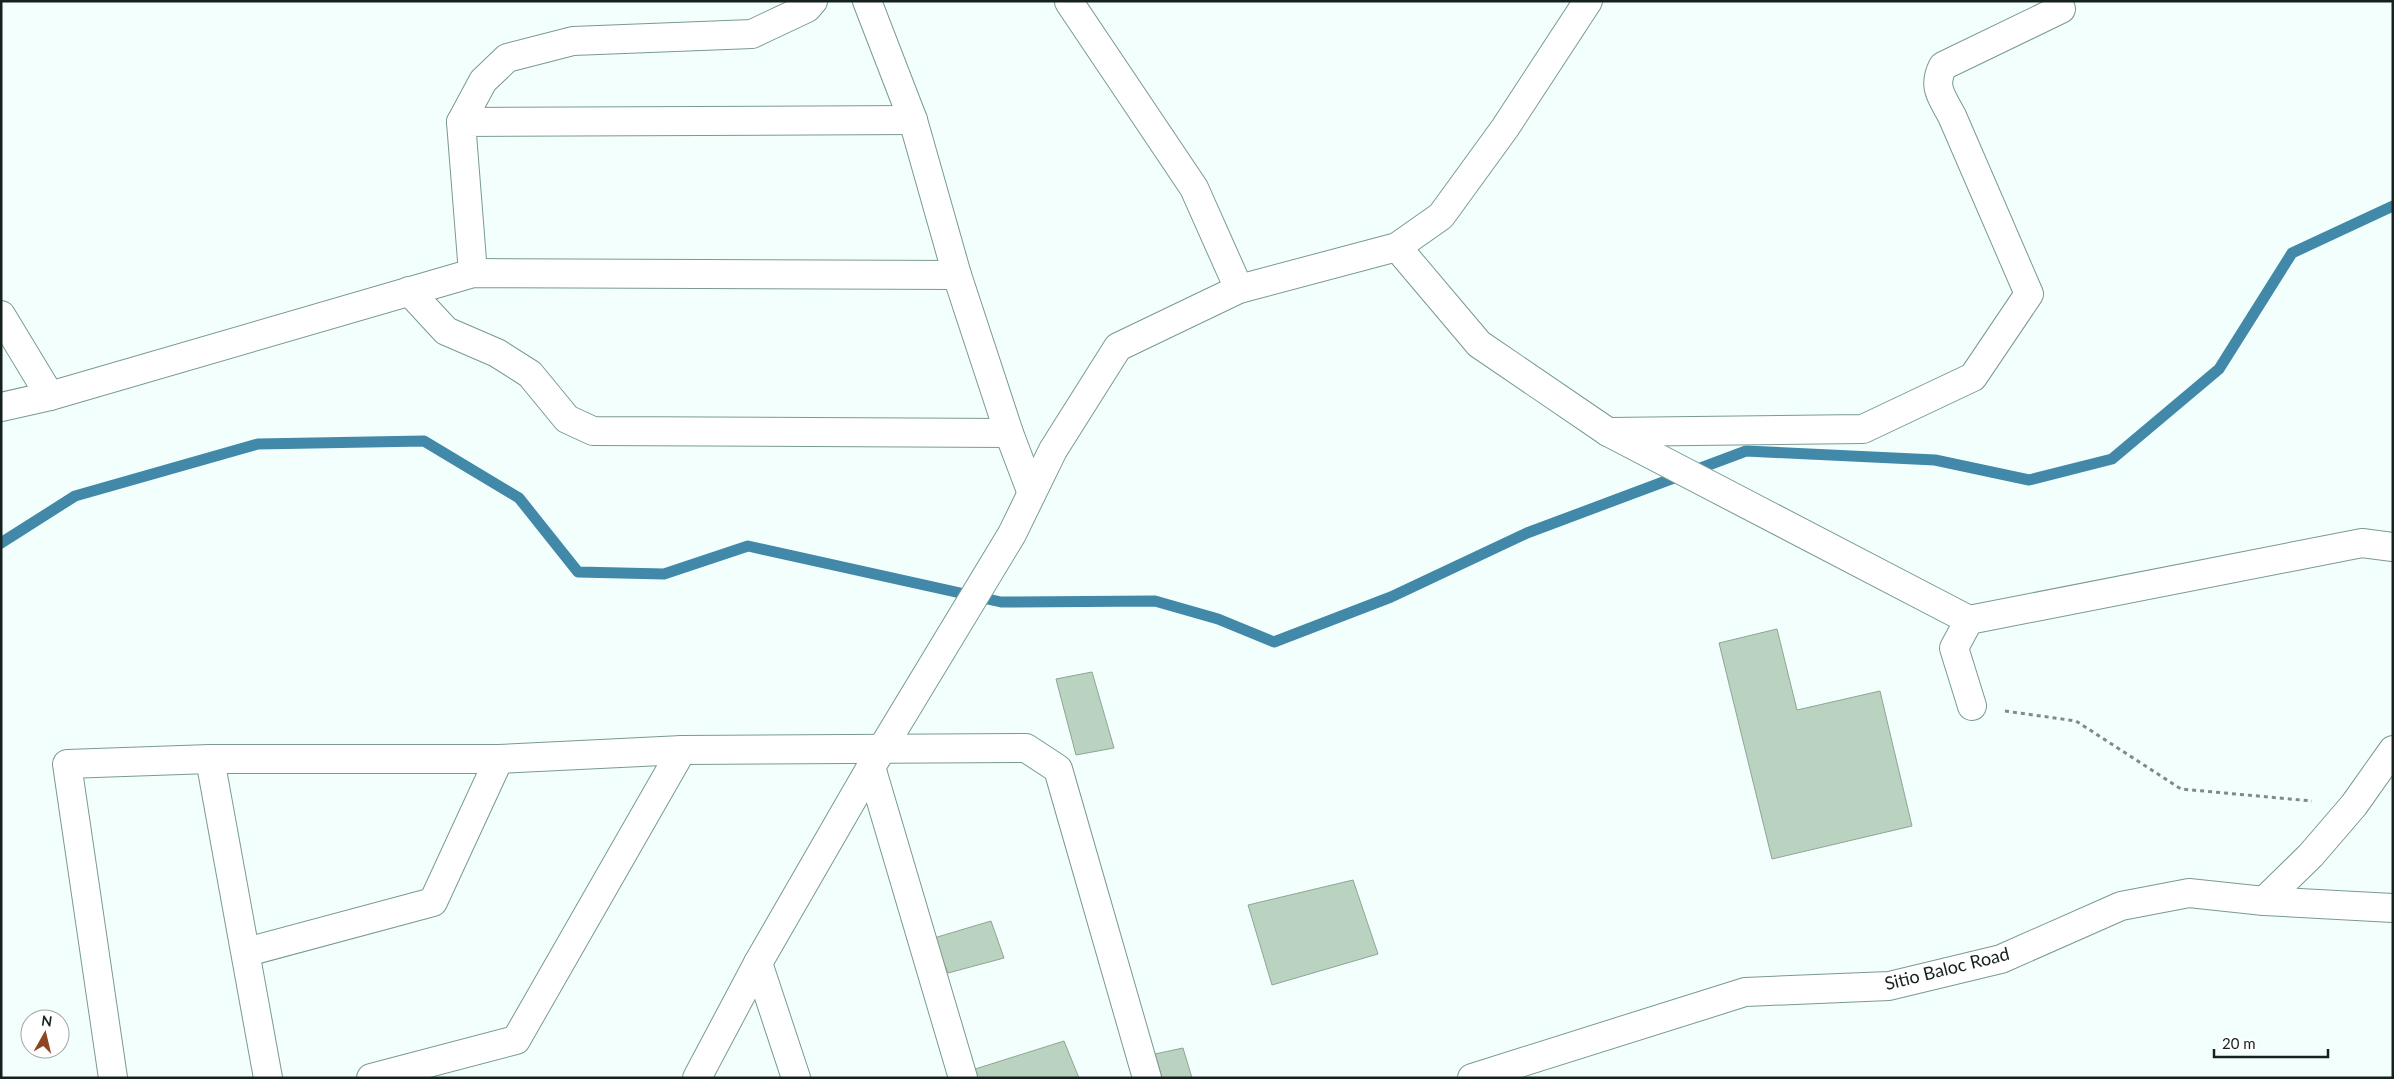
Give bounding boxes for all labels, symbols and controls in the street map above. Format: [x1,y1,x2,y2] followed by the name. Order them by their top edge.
[1882,942,2011,994] street label: Sitio Baloc Road
[20,1009,70,1059] north arrow
[40,1011,53,1030] text: N
[2214,1026,2328,1058] scale bar
[2222,1034,2256,1052] text: 20 m

